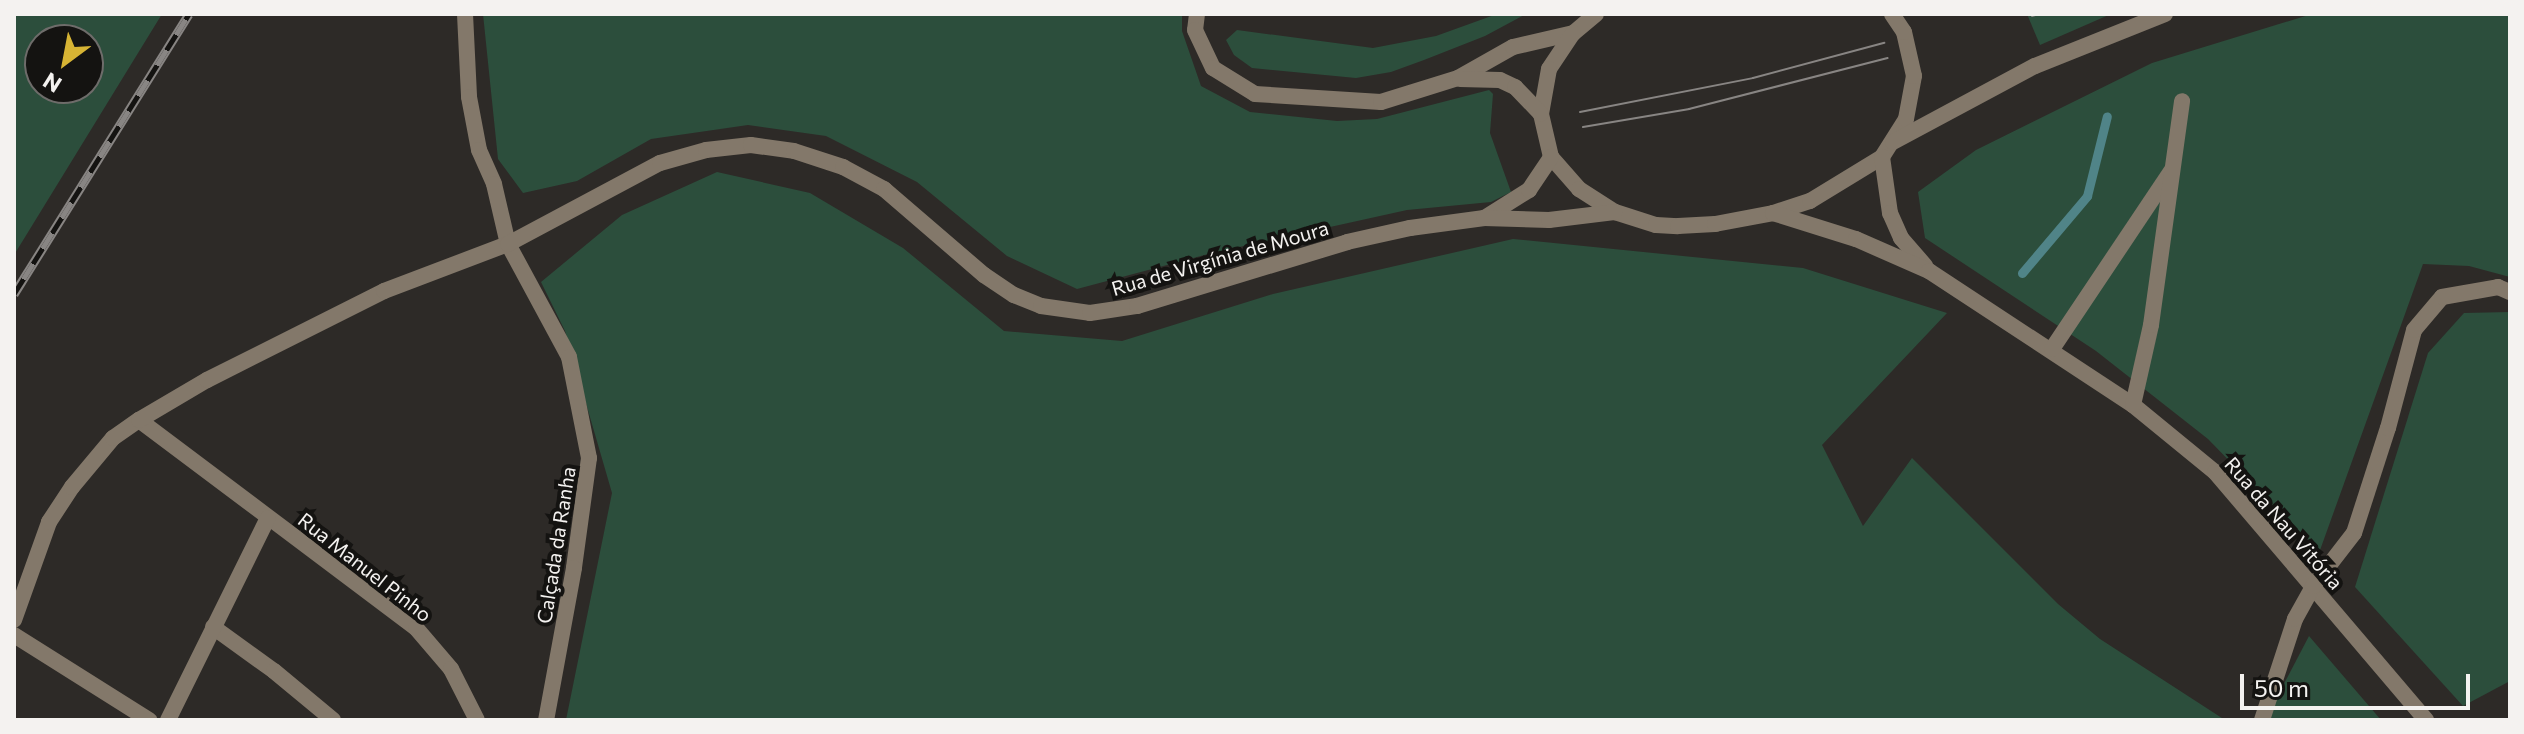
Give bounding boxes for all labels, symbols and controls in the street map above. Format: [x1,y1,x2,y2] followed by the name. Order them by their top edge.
[24,24,104,104] north arrow
[38,67,66,99] text: N
[1109,215,1331,301] street label: Rua de Virgínia de Moura
[2220,452,2348,594] street label: Rua da Nau Vitória
[532,465,580,625] street label: Calçada da Ranha
[293,507,437,627] street label: Rua Manuel Pinho
[2244,658,2474,708] scale bar
[2254,673,2309,702] text: 50 m

